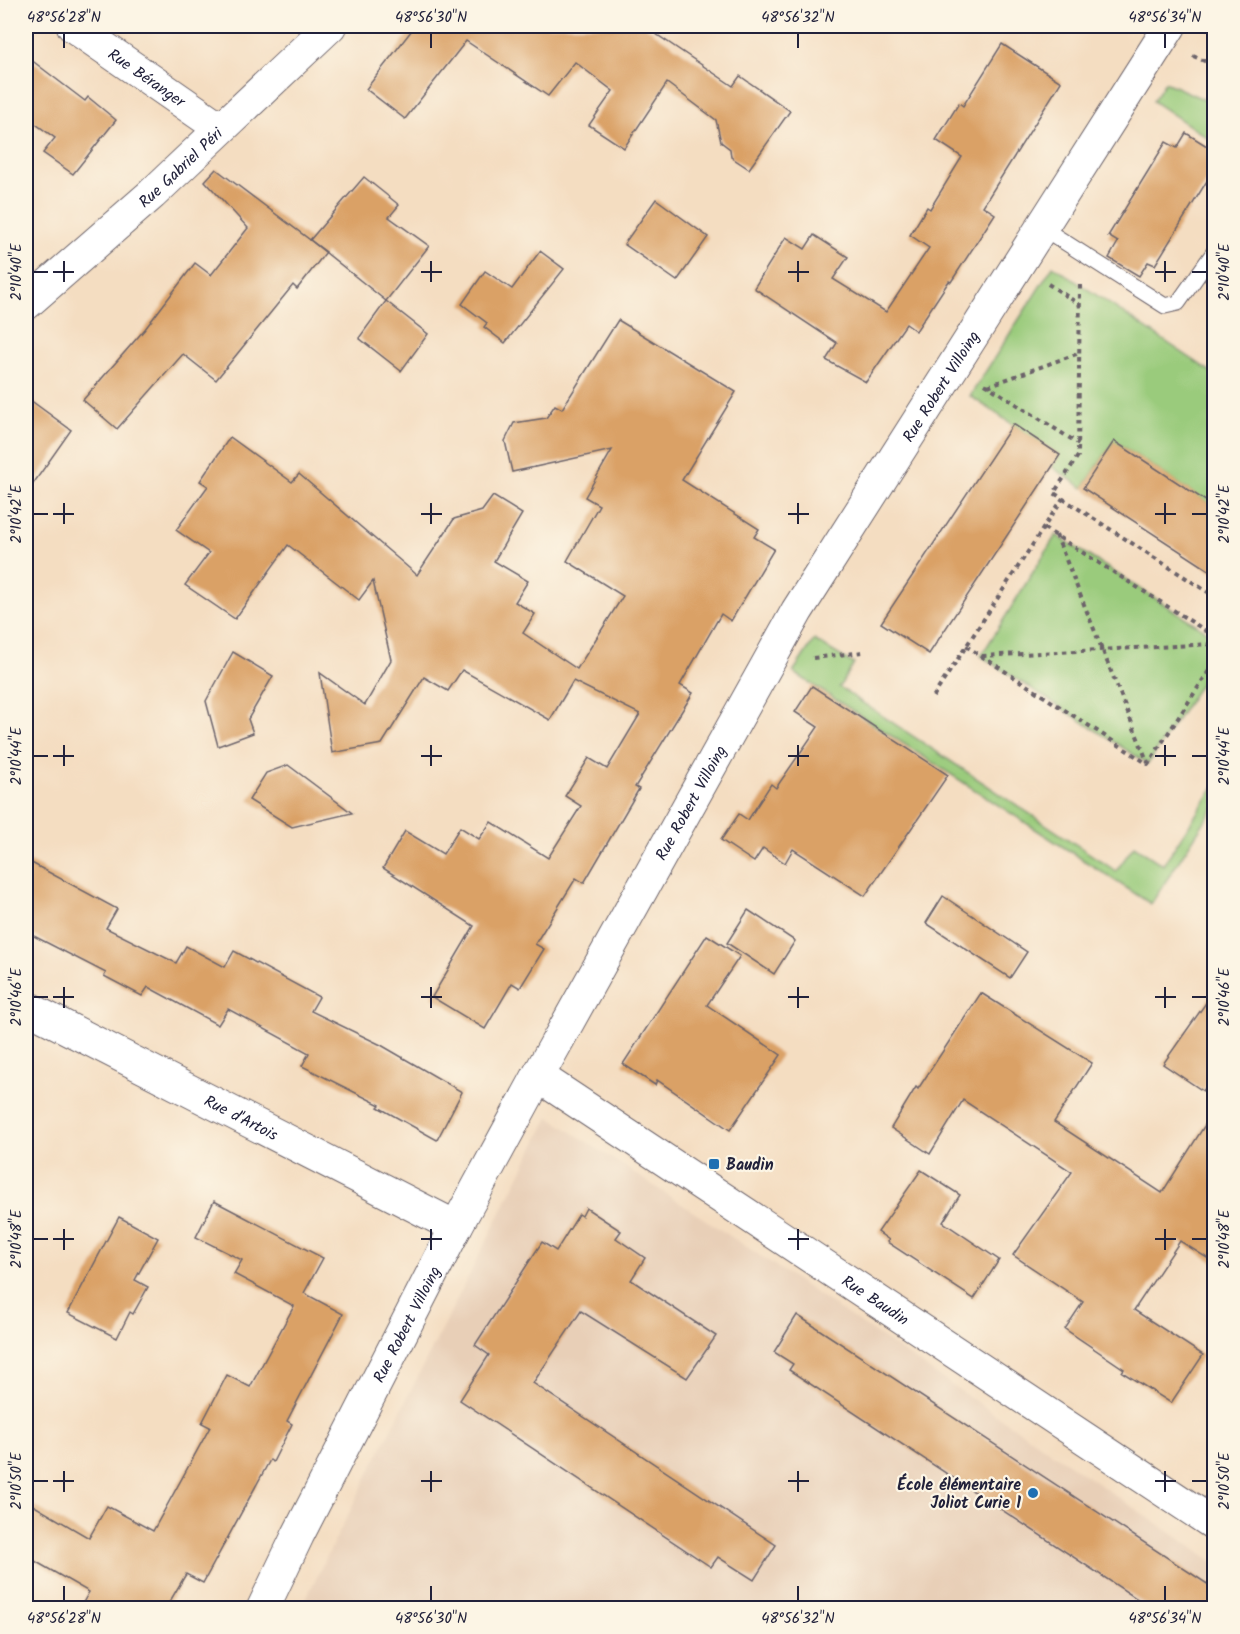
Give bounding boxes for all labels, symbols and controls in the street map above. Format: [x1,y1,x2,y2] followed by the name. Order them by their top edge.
[27,6,101,30] text: 48°56'28"N
[395,6,467,30] text: 48°56'30"N
[761,6,835,30] text: 48°56'32"N
[1129,6,1201,30] text: 48°56'34"N
[102,43,191,115] street label: Rue Béranger
[133,122,230,215] street label: Rue Gabriel Péri
[5,242,29,301] text: 2°10'40"E
[1213,242,1237,301] text: 2°10'40"E
[897,326,987,448] street label: Rue Robert Villoing
[5,483,29,543] text: 2°10'42"E
[1213,483,1237,543] text: 2°10'42"E
[5,726,29,785] text: 2°10'44"E
[1213,726,1237,785] text: 2°10'44"E
[650,741,734,865] street label: Rue Robert Villoing
[5,967,29,1026] text: 2°10'46"E
[1213,967,1237,1026] text: 2°10'46"E
[199,1089,282,1148] street label: Rue d'Artois
[726,1153,774,1178] place label: Baudin
[707,1157,721,1171] marker: Baudin
[5,1208,29,1269] text: 2°10'48"E
[1213,1208,1237,1269] text: 2°10'48"E
[367,1262,448,1388] street label: Rue Robert Villoing
[836,1269,914,1333] street label: Rue Baudin
[5,1451,29,1510] text: 2°10'50"E
[1213,1451,1237,1510] text: 2°10'50"E
[897,1473,1021,1516] place label: École élémentaire Joliot Curie 1
[1026,1486,1040,1500] marker: École élémentaire Joliot Curie 1
[27,1607,101,1631] text: 48°56'28"N
[395,1607,467,1631] text: 48°56'30"N
[761,1607,835,1631] text: 48°56'32"N
[1129,1607,1201,1631] text: 48°56'34"N

